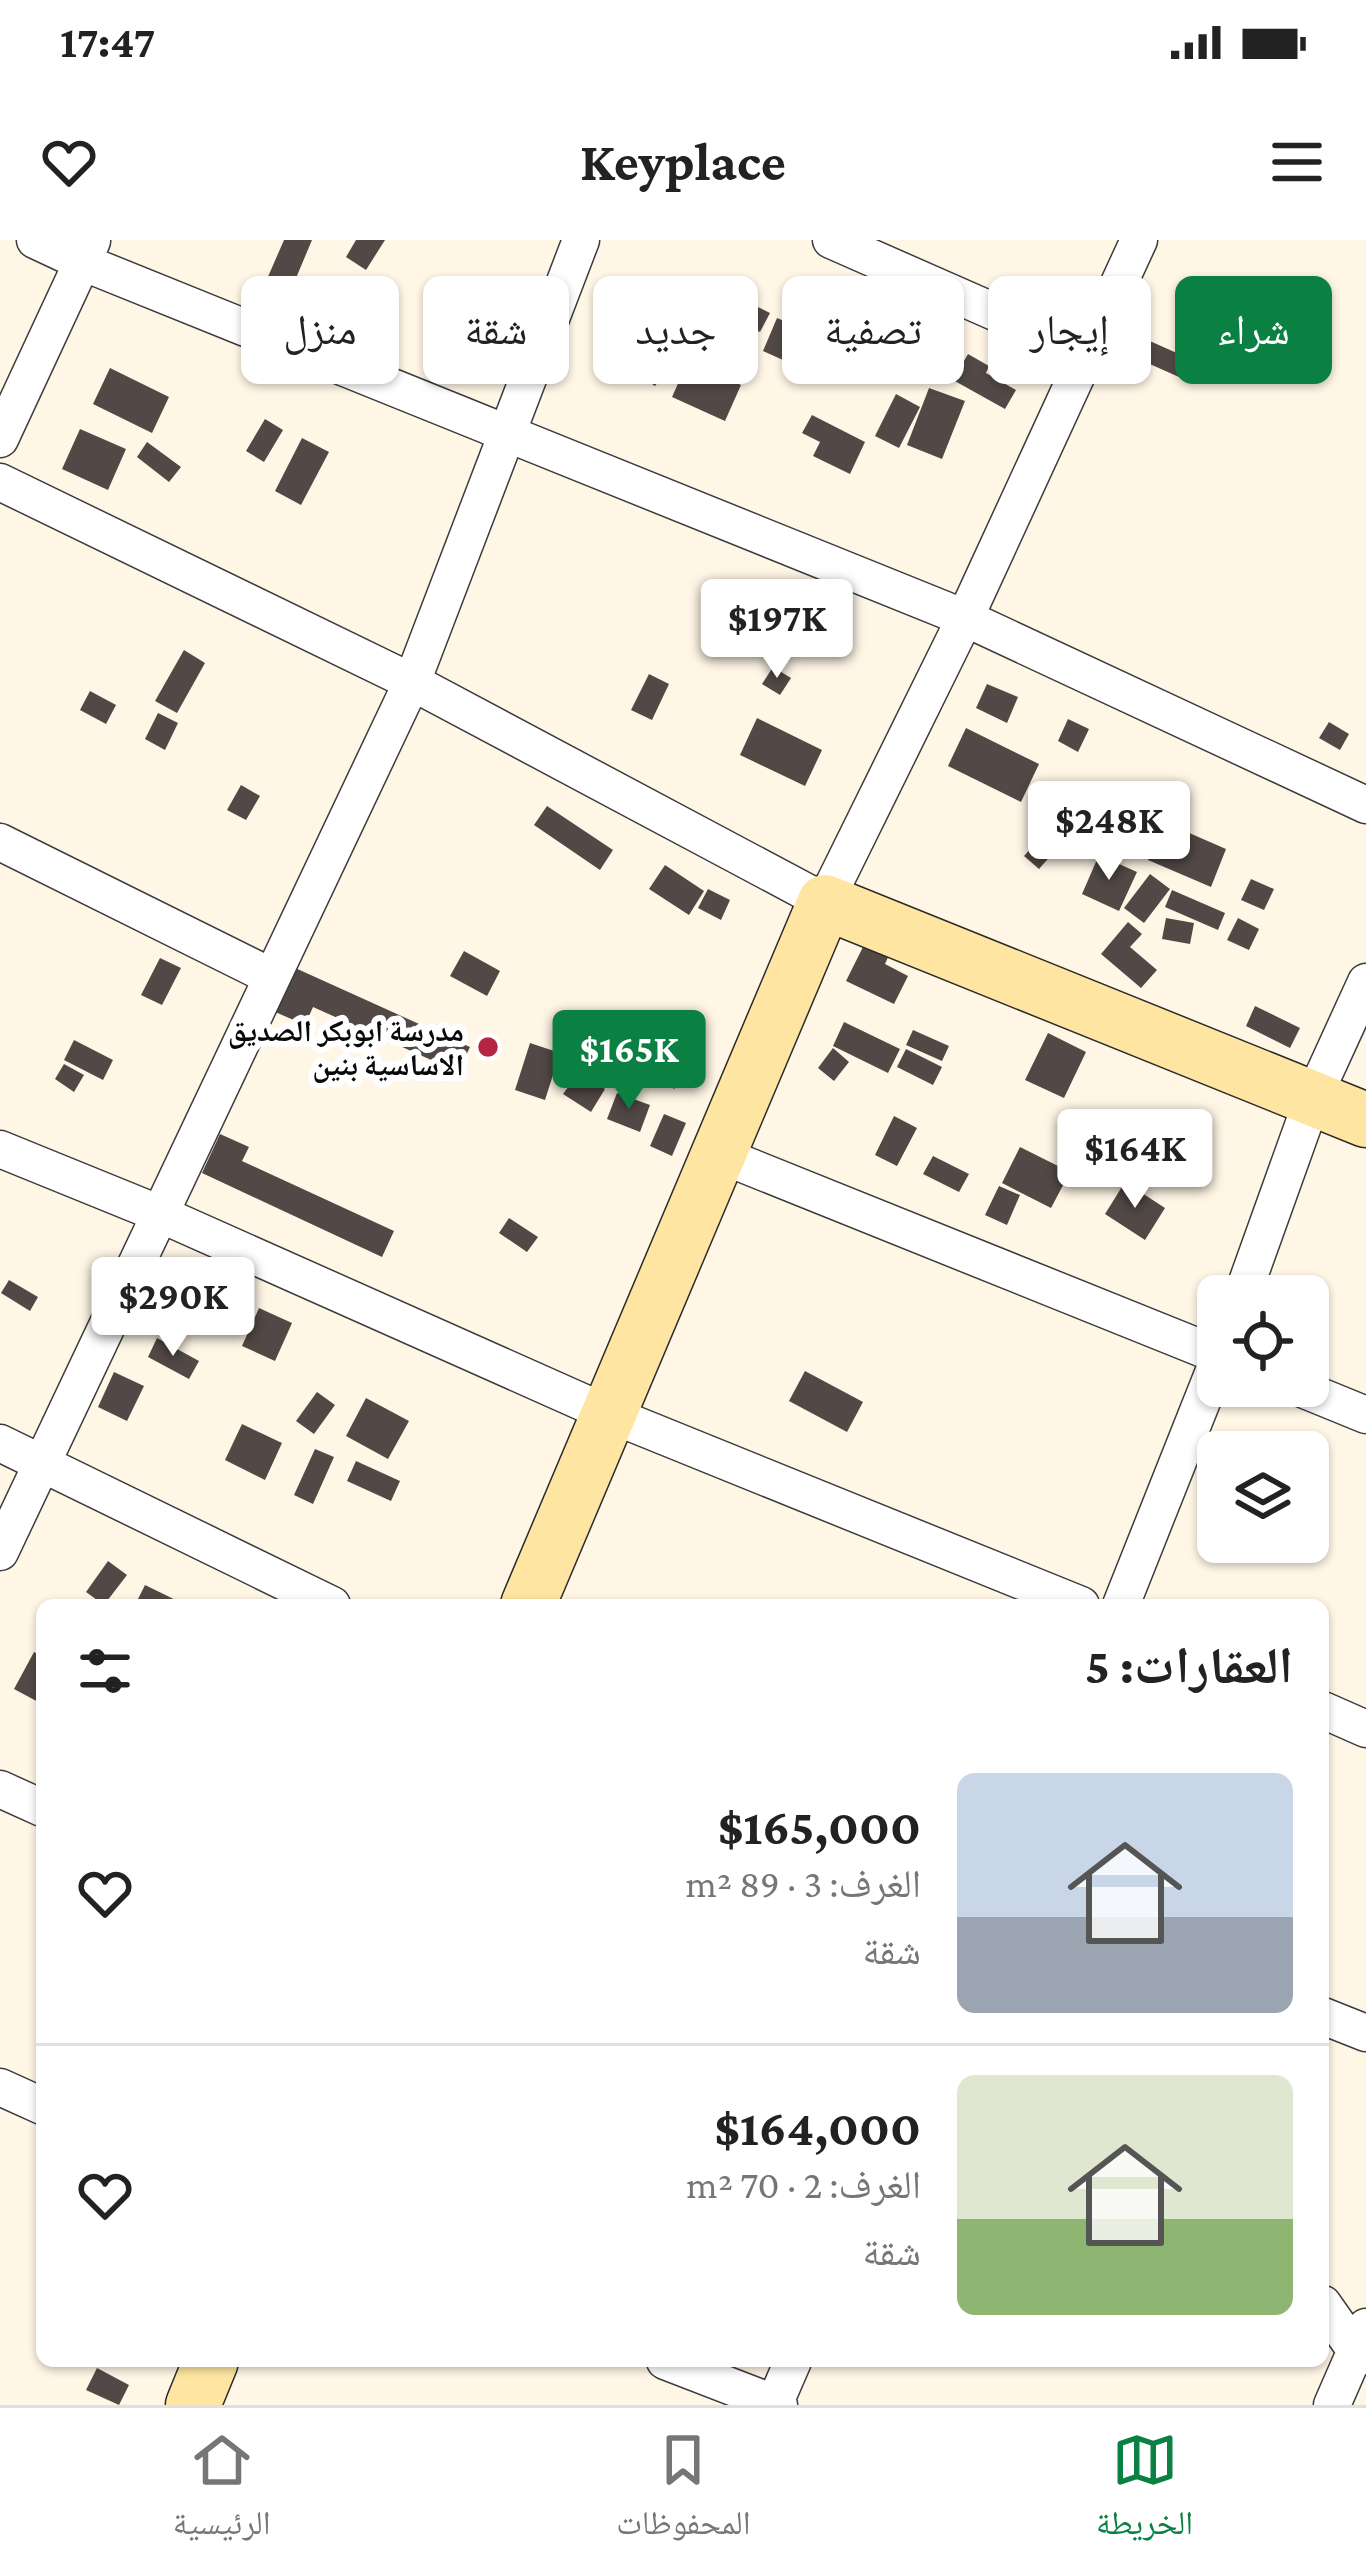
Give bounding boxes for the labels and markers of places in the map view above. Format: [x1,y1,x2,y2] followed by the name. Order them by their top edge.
[693,579,861,681] pin: $197K
[1025,781,1193,883] pin: $248K
[545,1010,713,1112] pin: $165K
[228,1014,464,1083] place label: مدرسة ابوبكر الصديق الاساسية بنين
[475,1034,501,1060] marker: مدرسة ابوبكر الصديق الاساسية بنين
[1051,1109,1219,1211] pin: $164K
[89,1257,257,1359] pin: $290K

